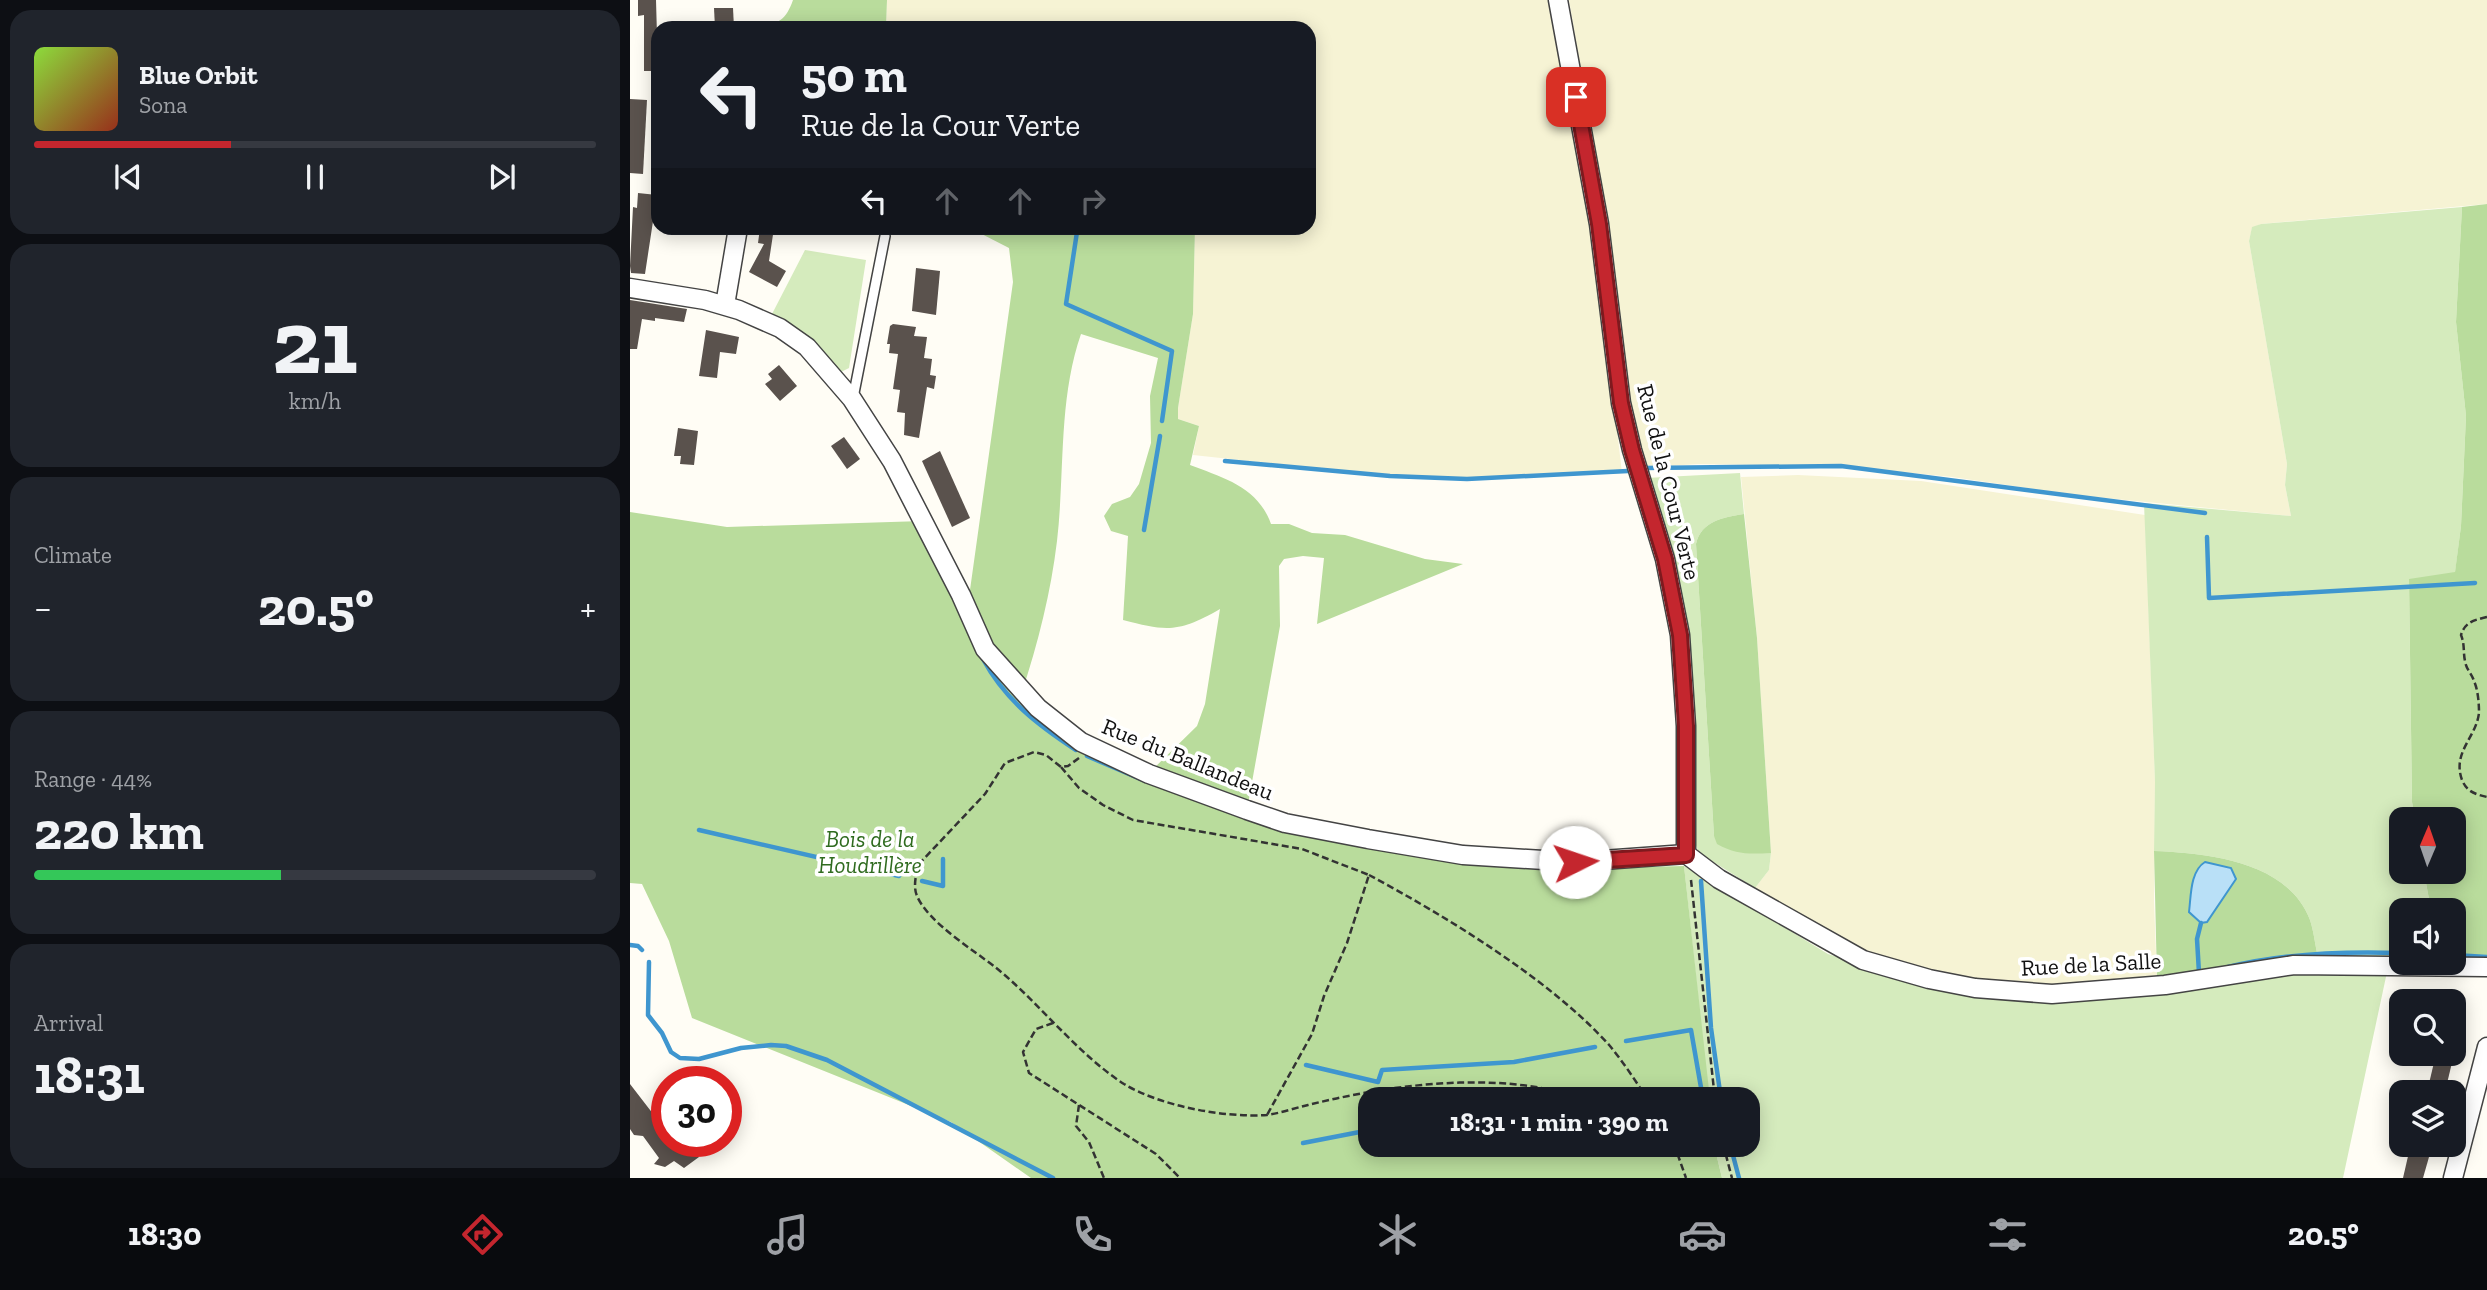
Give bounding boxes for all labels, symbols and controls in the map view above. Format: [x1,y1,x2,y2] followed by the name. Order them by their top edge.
[801,46,907,105] text: 50 m
[686,49,777,140] icon: left
[139,59,258,91] text: Blue Orbit
[1546,67,1606,127] pin
[1557,78,1595,116] icon: arrive
[139,91,187,119] text: Sona
[801,106,1080,144] text: Rue de la Cour Verte
[109,158,147,196] icon: previous
[296,158,334,196] icon: pause
[483,158,521,196] icon: next
[855,182,893,220] icon: left
[928,182,966,220] icon: ahead
[1001,182,1039,220] icon: ahead
[1074,182,1112,220] icon: right
[272,287,358,396] text: 21
[1631,381,1707,583] street label: Rue de la Cour Verte
[289,387,341,415] text: km/h
[34,541,112,569] text: Climate
[258,576,374,638] text: 20.5°
[34,585,52,631] text: −
[580,585,596,631] text: +
[1098,712,1278,806] street label: Rue du Ballandeau
[34,765,152,793] text: Range · 44%
[34,800,204,862] text: 220 km
[2389,807,2466,884] north arrow
[2389,807,2466,1157] map controls
[818,825,922,879] park label: Bois de la Houdrillère
[1538,825,1612,899] position arrow
[2389,898,2466,975] button: sound
[2020,946,2162,982] street label: Rue de la Salle
[2389,989,2466,1066] button: search
[34,1009,103,1037] text: Arrival
[34,1044,145,1106] text: 18:31
[651,1066,742,1157] speed limit sign: 30
[2389,1080,2466,1157] button: layers
[1450,1106,1668,1138] text: 18:31 · 1 min · 390 m
[458,1210,507,1259] icon: directions
[763,1210,812,1259] icon: music
[1068,1210,1117,1259] icon: phone
[1373,1210,1422,1259] icon: climate
[1678,1210,1727,1259] icon: car
[1983,1210,2032,1259] icon: filters
[128,1215,202,1253] text: 18:30
[2288,1215,2359,1253] text: 20.5°

